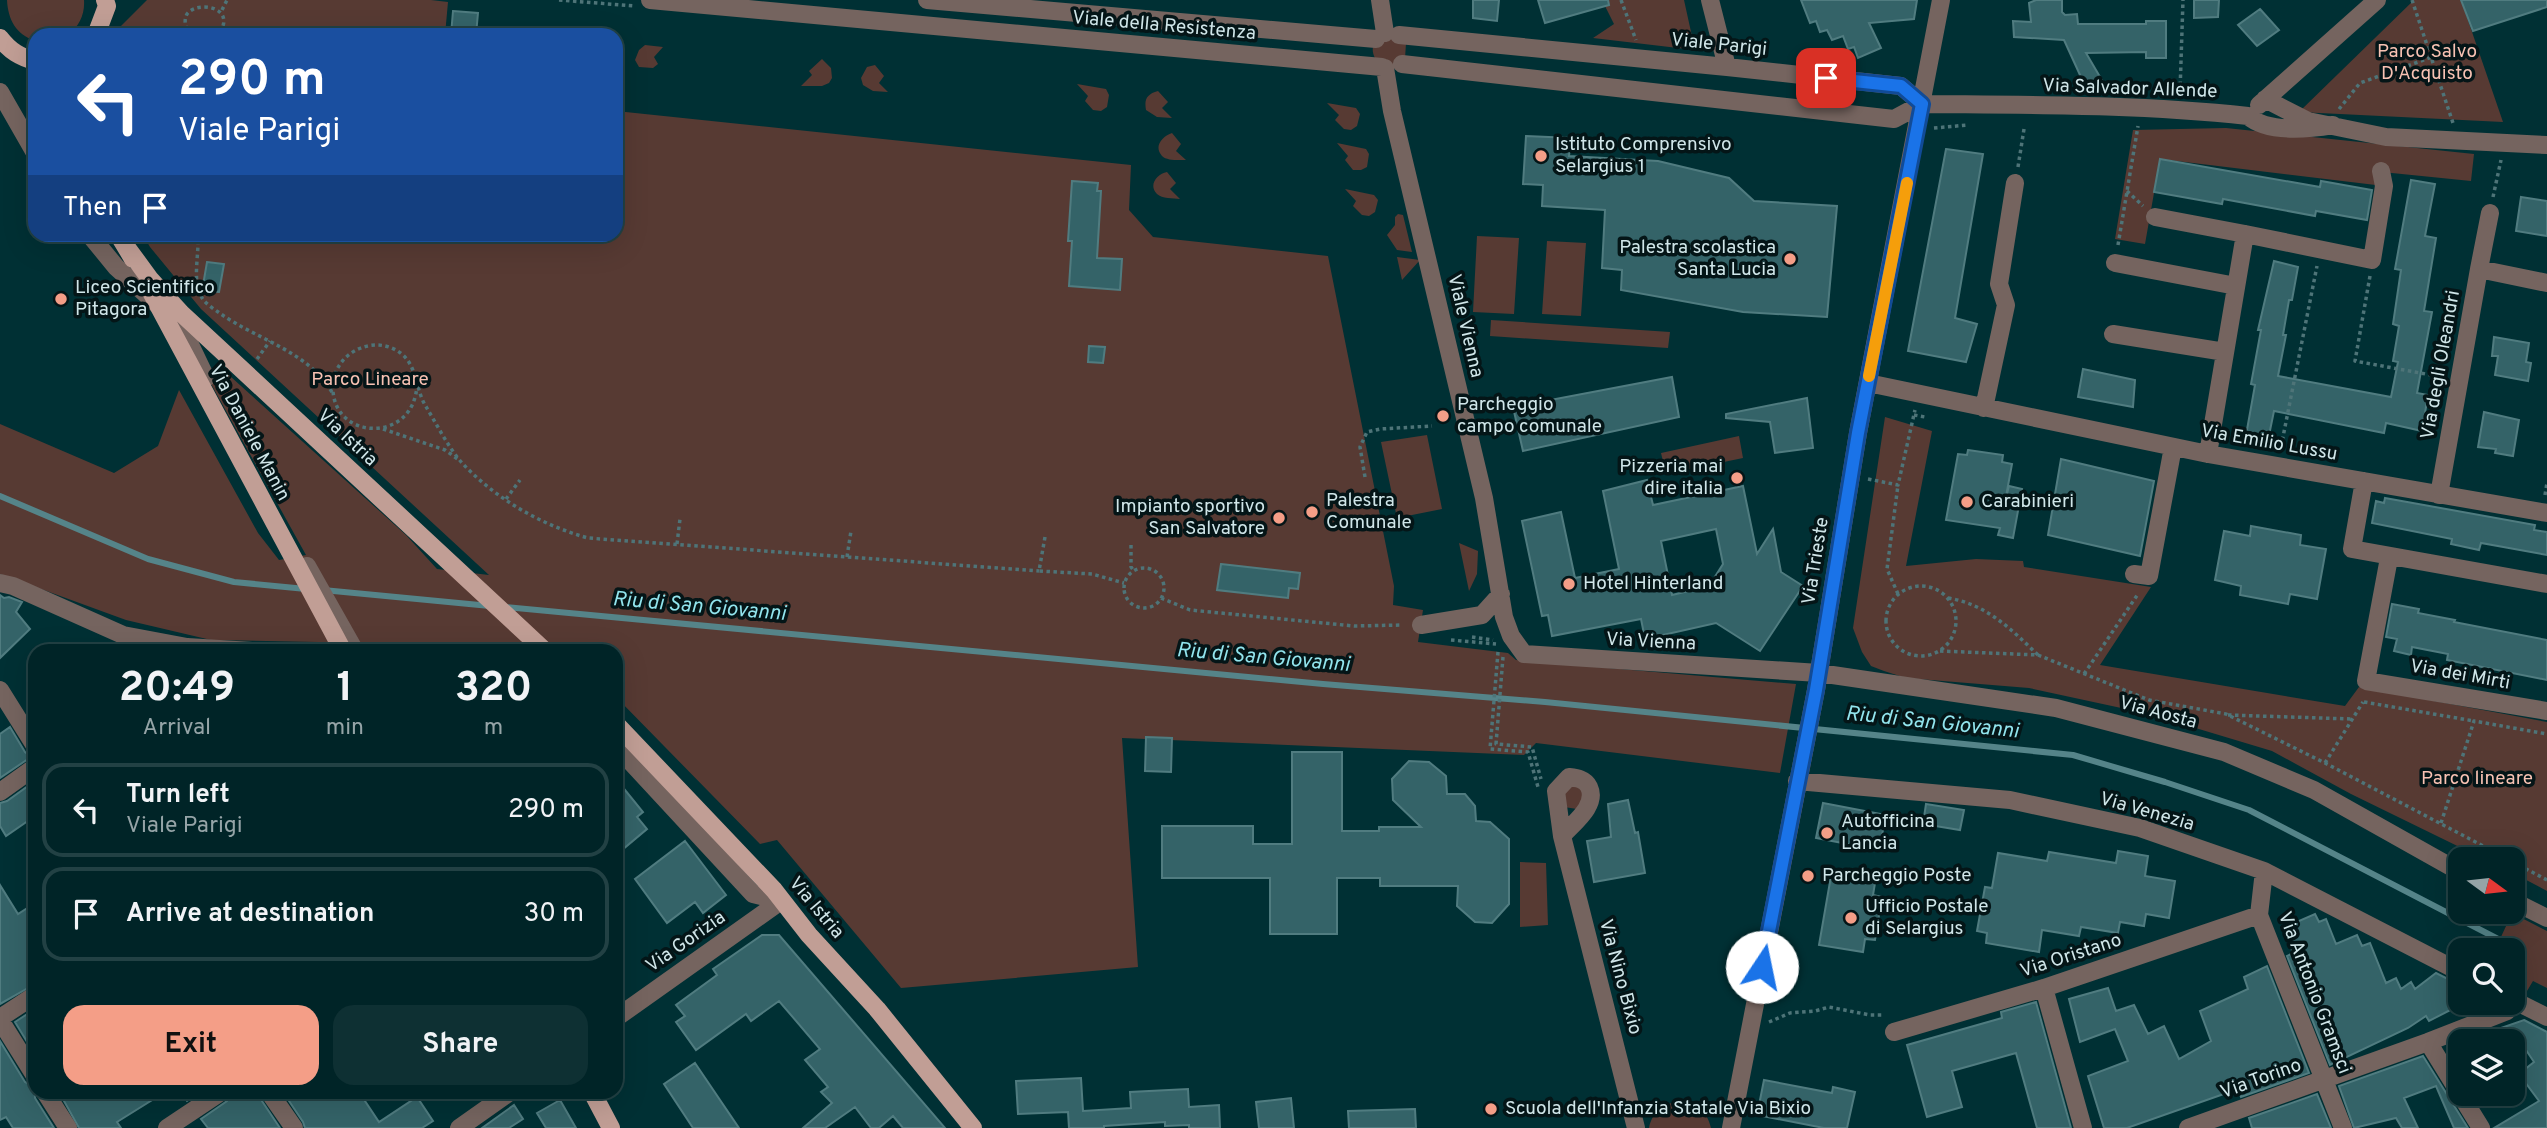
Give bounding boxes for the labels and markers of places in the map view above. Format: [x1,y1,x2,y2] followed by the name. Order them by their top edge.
[1796,48,1856,108] pin
[1555,133,1732,179] place label: Istituto Comprensivo Selargius 1
[1533,148,1549,164] marker: Istituto Comprensivo Selargius 1
[1619,236,1776,282] place label: Palestra scolastica Santa Lucia
[1782,251,1798,267] marker: Palestra scolastica Santa Lucia
[75,276,215,322] place label: Liceo Scientifico Pitagora
[53,291,69,307] marker: Liceo Scientifico Pitagora
[1457,393,1602,439] place label: Parcheggio campo comunale
[1435,408,1451,424] marker: Parcheggio campo comunale
[1619,455,1723,501] place label: Pizzeria mai dire italia
[1729,470,1745,486] marker: Pizzeria mai dire italia
[1326,489,1412,535] place label: Palestra Comunale
[1981,490,2074,514] place label: Carabinieri
[1959,494,1975,510] marker: Carabinieri
[1115,495,1265,541] place label: Impianto sportivo San Salvatore
[1304,504,1320,520] marker: Palestra Comunale
[1271,510,1287,526] marker: Impianto sportivo San Salvatore
[1583,572,1724,596] place label: Hotel Hinterland
[1561,576,1577,592] marker: Hotel Hinterland
[1841,810,1935,856] place label: Autofficina Lancia
[1819,825,1835,841] marker: Autofficina Lancia
[1822,864,1971,888] place label: Parcheggio Poste
[1800,868,1816,884] marker: Parcheggio Poste
[1865,895,1988,941] place label: Ufficio Postale di Selargius
[1843,910,1859,926] marker: Ufficio Postale di Selargius
[1505,1097,1811,1121] place label: Scuola dell'Infanzia Statale Via Bixio
[1483,1101,1499,1117] marker: Scuola dell'Infanzia Statale Via Bixio

